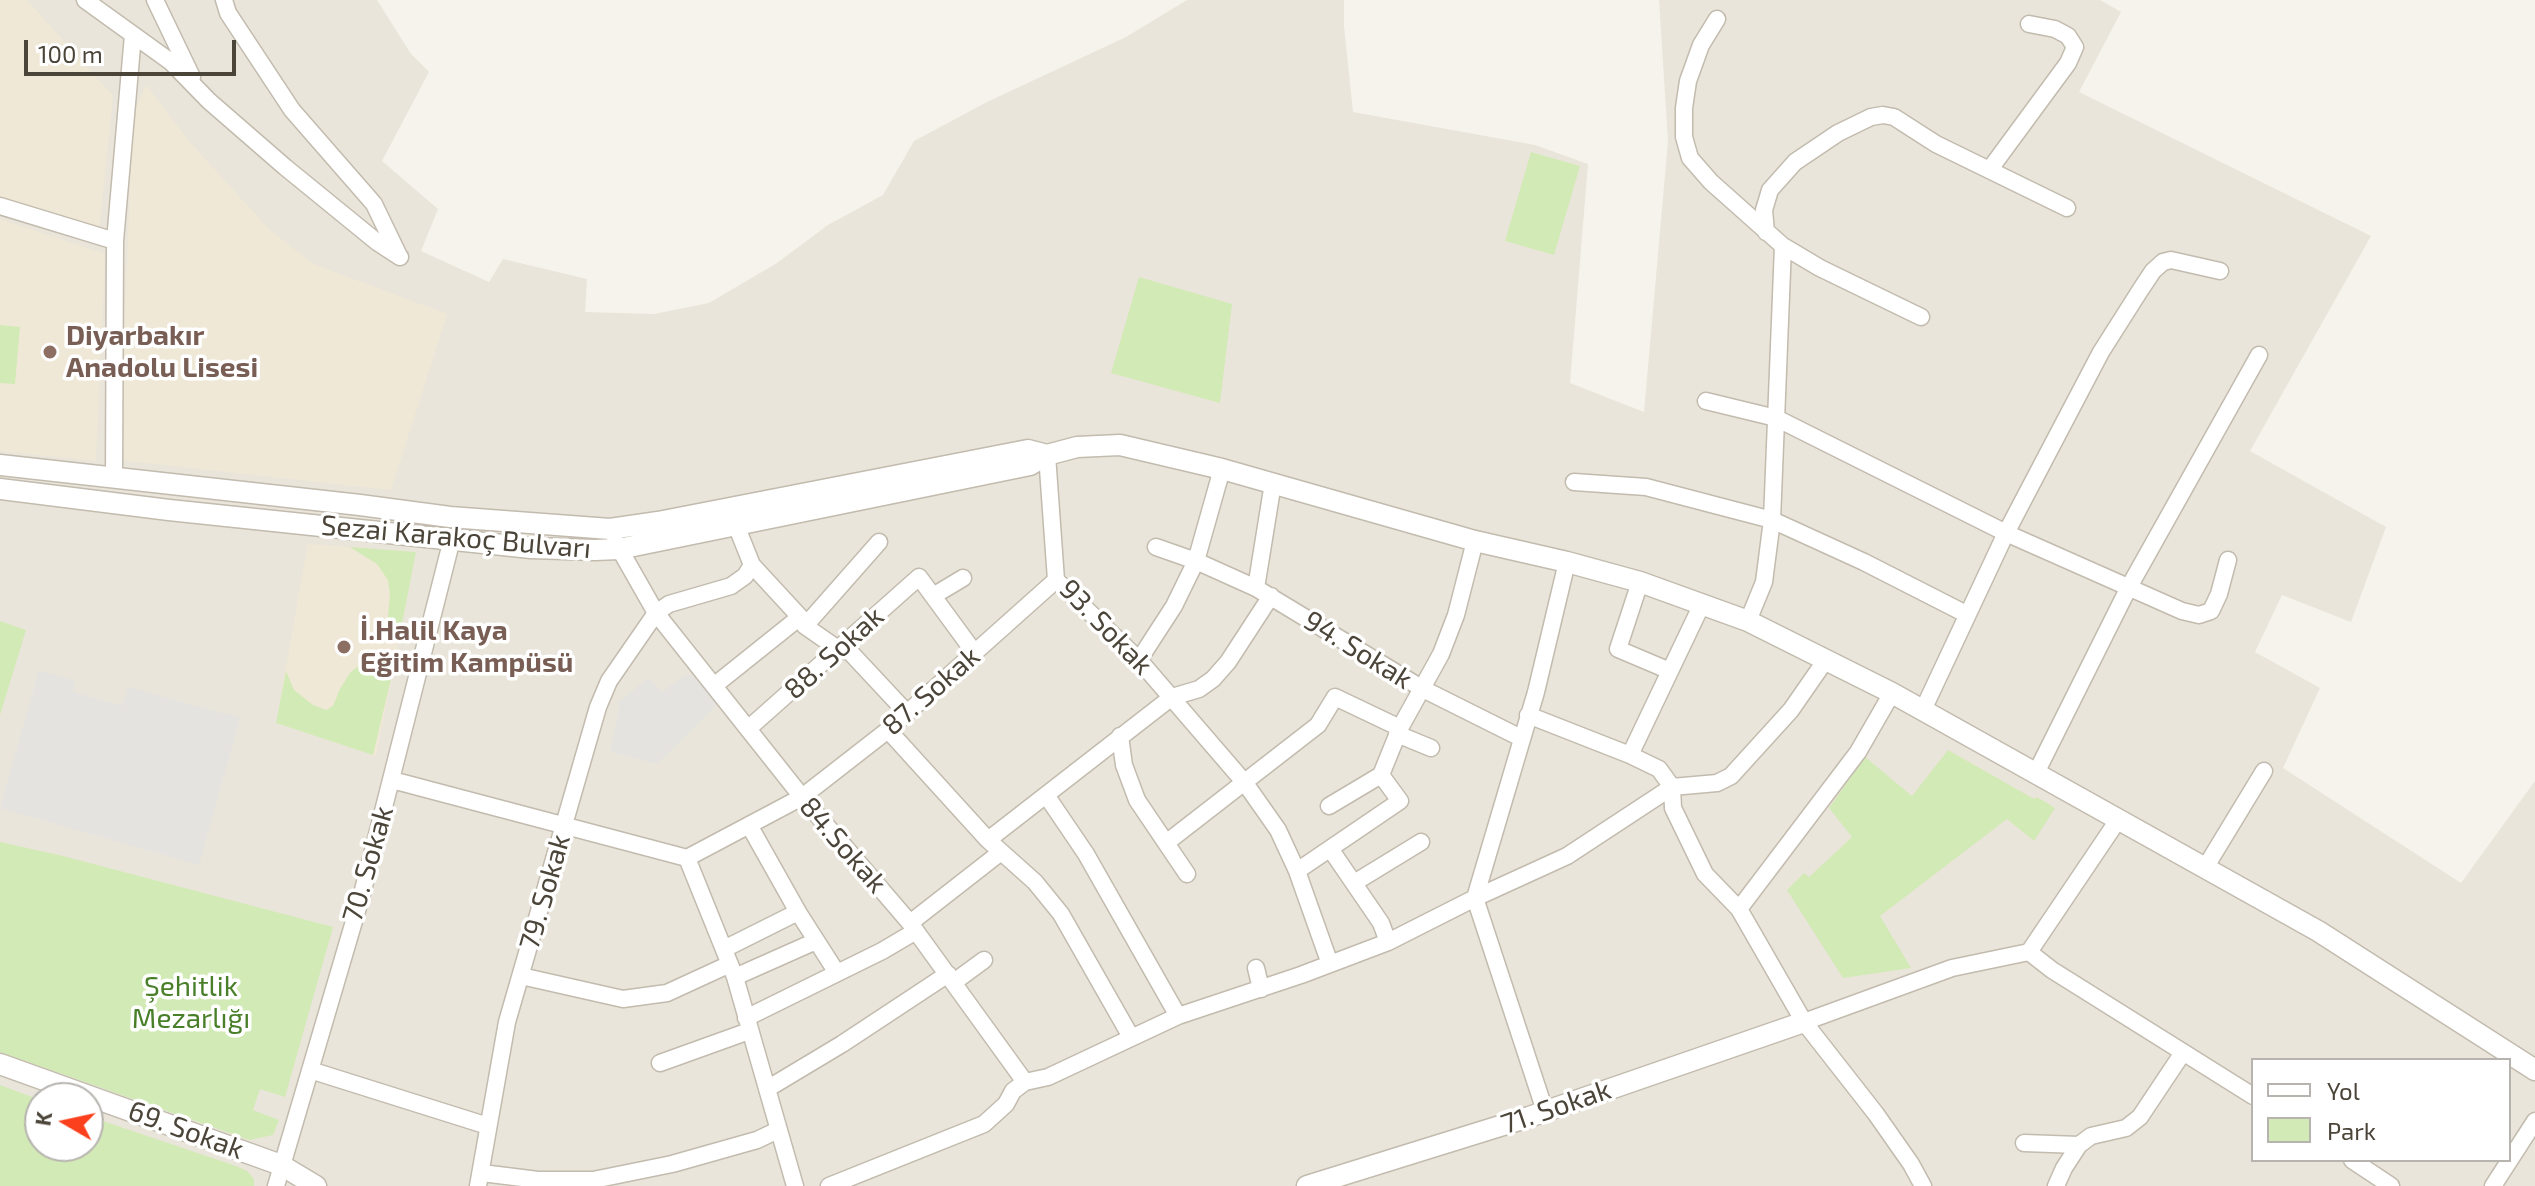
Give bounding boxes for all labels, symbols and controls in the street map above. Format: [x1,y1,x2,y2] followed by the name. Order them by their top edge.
[28,24,240,74] scale bar
[38,39,103,68] text: 100 m
[66,319,258,385] place label: Diyarbakır Anadolu Lisesi
[41,343,59,361] marker: Diyarbakır Anadolu Lisesi
[320,508,592,566] street label: Sezai Karakoç Bulvarı
[1052,572,1160,682] street label: 93. Sokak
[777,600,891,706] street label: 88. Sokak
[1298,604,1418,696] street label: 94. Sokak
[360,614,573,680] place label: İ.Halil Kaya Eğitim Kampüsü
[335,638,353,656] marker: İ.Halil Kaya Eğitim Kampüsü
[875,640,987,742] street label: 87. Sokak
[792,790,894,900] street label: 84.Sokak
[335,802,401,926] street label: 70. Sokak
[513,830,577,954] street label: 79. Sokak
[132,970,250,1036] park label: Şehitlik Mezarlığı
[2251,1058,2511,1162] legend
[1497,1073,1615,1141] street label: 71. Sokak
[2327,1076,2360,1105] text: Yol
[24,1082,104,1162] north arrow
[124,1094,248,1166] street label: 69. Sokak
[28,1110,56,1127] text: K
[2327,1116,2376,1145] text: Park

